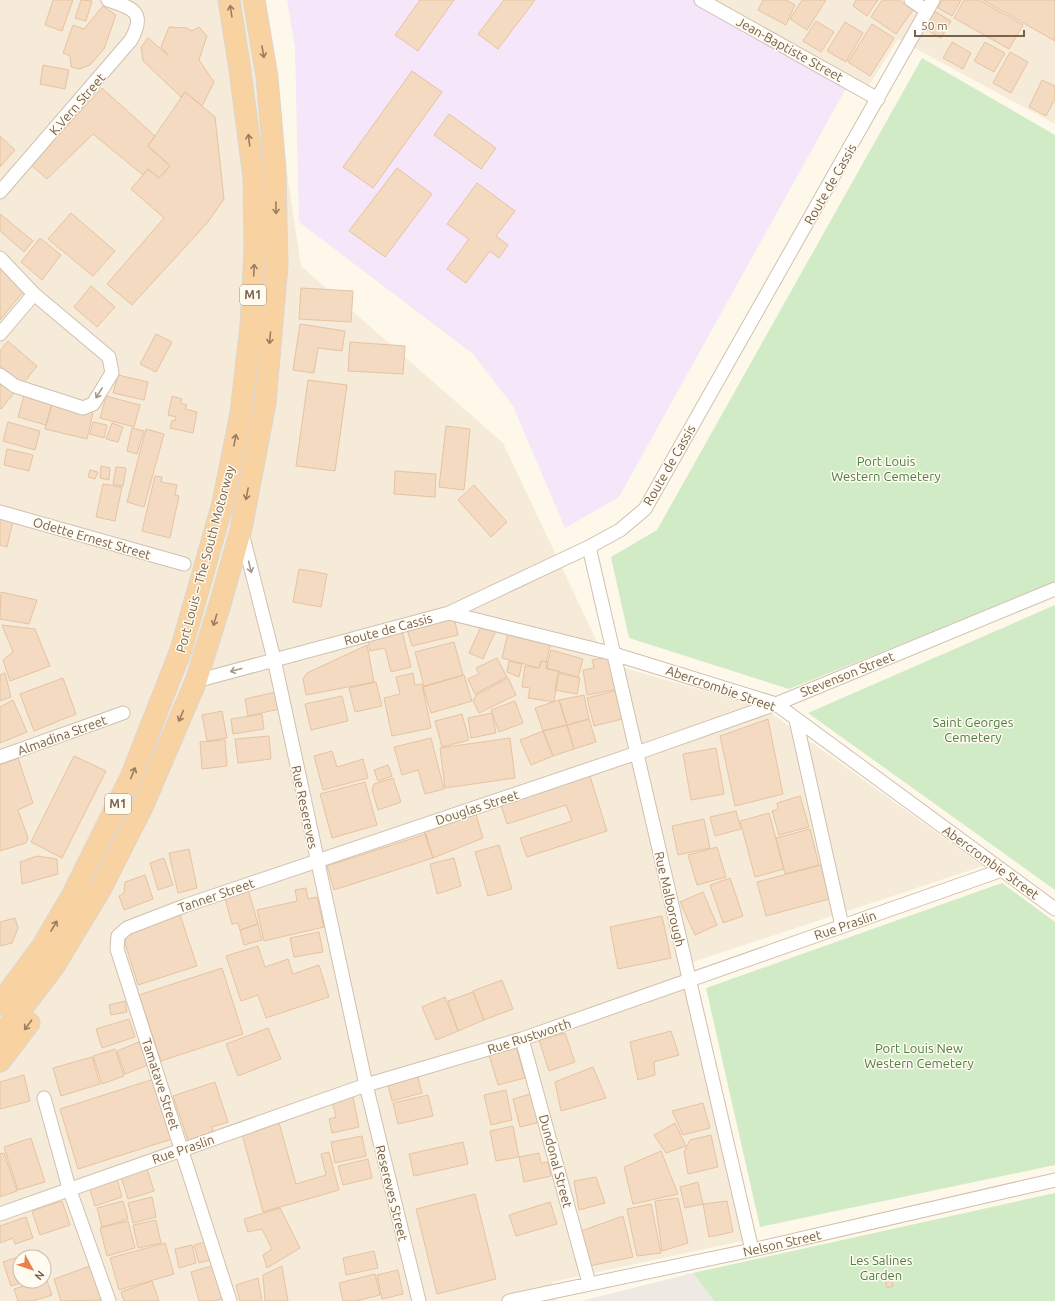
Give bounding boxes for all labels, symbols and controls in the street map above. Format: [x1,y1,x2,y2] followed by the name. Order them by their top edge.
[227,5,235,18] one-way arrow
[915,12,1024,38] scale bar
[734,14,846,84] street label: Jean-Baptiste Street
[921,19,948,32] text: 50 m
[259,45,267,58] one-way arrow
[46,70,108,138] street label: K.Vern Street
[245,134,253,147] one-way arrow
[801,141,859,227] street label: Route de Cassis
[272,201,279,214] one-way arrow
[251,264,258,277] one-way arrow
[240,285,266,305] road number: M1
[267,331,274,344] one-way arrow
[95,387,103,399] one-way arrow
[640,422,698,508] street label: Route de Cassis
[232,434,240,447] one-way arrow
[831,454,941,483] park label: Port Louis Western Cemetery
[173,464,237,654] street label: Port Louis – The South Motorway
[243,487,251,500] one-way arrow
[31,514,153,562] street label: Odette Ernest Street
[247,560,255,573] one-way arrow
[342,610,434,648] street label: Route de Cassis
[211,613,218,626] one-way arrow
[798,649,896,699] street label: Stevenson Street
[664,663,778,713] street label: Abercrombie Street
[230,666,243,674] one-way arrow
[177,710,184,722] one-way arrow
[15,712,109,758] street label: Almadina Street
[933,715,1014,744] park label: Saint Georges Cemetery
[289,764,321,850] street label: Rue Resereves
[129,768,137,780] one-way arrow
[434,787,520,827] street label: Douglas Street
[105,794,131,814] road number: M1
[940,822,1042,902] street label: Abercrombie Street
[652,850,688,948] street label: Rue Malborough
[176,875,256,915] street label: Tanner Street
[812,908,878,942] street label: Rue Praslin
[50,921,58,932] one-way arrow
[485,1016,573,1056] street label: Rue Rustworth
[23,1019,32,1030] one-way arrow
[140,1036,182,1132] street label: Tamatave Street
[864,1041,974,1070] park label: Port Louis New Western Cemetery
[537,1113,575,1209] street label: Dundonal Street
[150,1132,216,1166] street label: Rue Praslin
[373,1143,411,1243] street label: Resereves Street
[742,1227,822,1259] street label: Nelson Street
[12,1249,52,1289] north arrow
[850,1253,913,1282] park label: Les Salines Garden
[32,1268,47,1282] text: N

